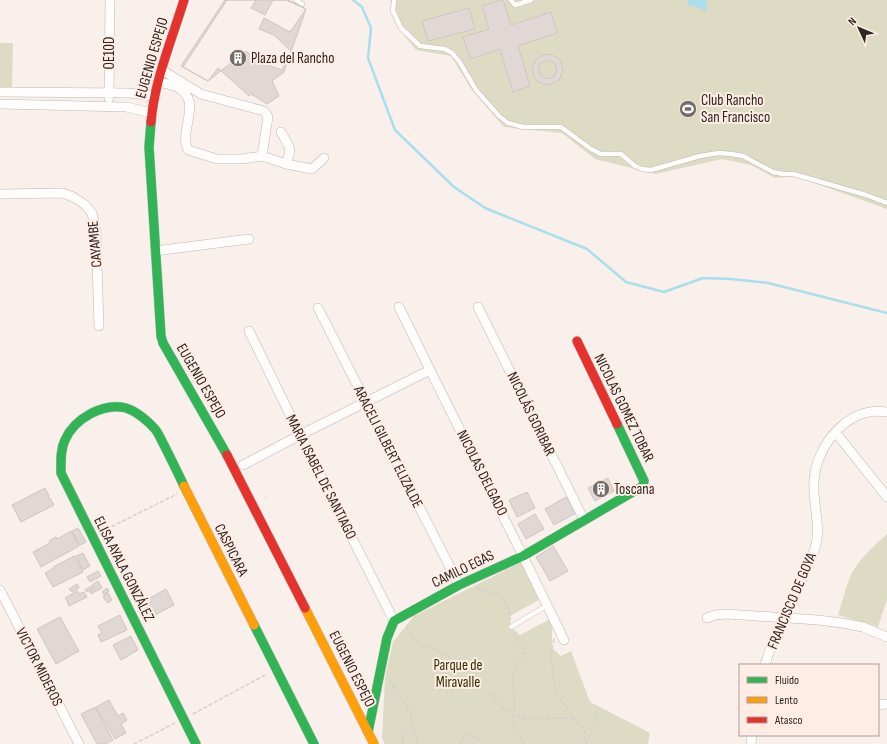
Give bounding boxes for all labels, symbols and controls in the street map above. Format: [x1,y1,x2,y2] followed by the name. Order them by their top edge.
[839,8,879,48] north arrow
[131,15,173,101] street label: EUGENIO ESPEJO
[845,15,859,28] text: N
[100,37,119,69] street label: OE10D
[228,48,248,68] building icon: Plaza del Rancho
[251,49,334,68] place label: Plaza del Rancho
[701,91,770,127] place label: Club Rancho San Francisco
[678,99,698,119] sports icon: Club Rancho San Francisco
[83,220,107,268] street label: CAYAMBE
[172,340,230,422] street label: EUGENIO ESPEJO
[590,351,658,465] street label: NICOLAS GOMEZ TOBAR
[503,369,560,459] street label: NICOLÁS GORIBAR
[349,382,427,511] street label: ARACELI GILBERT ELIZALDE
[281,411,361,543] street label: MARIA ISABEL DE SANTIAGO
[452,427,512,519] street label: NICOLAS DELGADO
[591,479,611,499] building icon: Toscana
[614,480,655,499] place label: Toscana
[89,513,159,625] street label: ELISA AYALA GONZÁLEZ
[210,521,253,580] street label: CASPICARA
[429,546,497,592] street label: CAMILO EGAS
[763,549,821,652] street label: FRANCISCO DE GOYA
[11,625,67,709] street label: VICTOR MIDEROS
[325,628,379,710] street label: EUGENIO ESPEJO
[433,656,483,692] park label: Parque de Miravalle
[739,664,879,736] legend
[775,673,799,688] text: Fluido
[775,693,798,708] text: Lento
[774,713,802,728] text: Atasco

